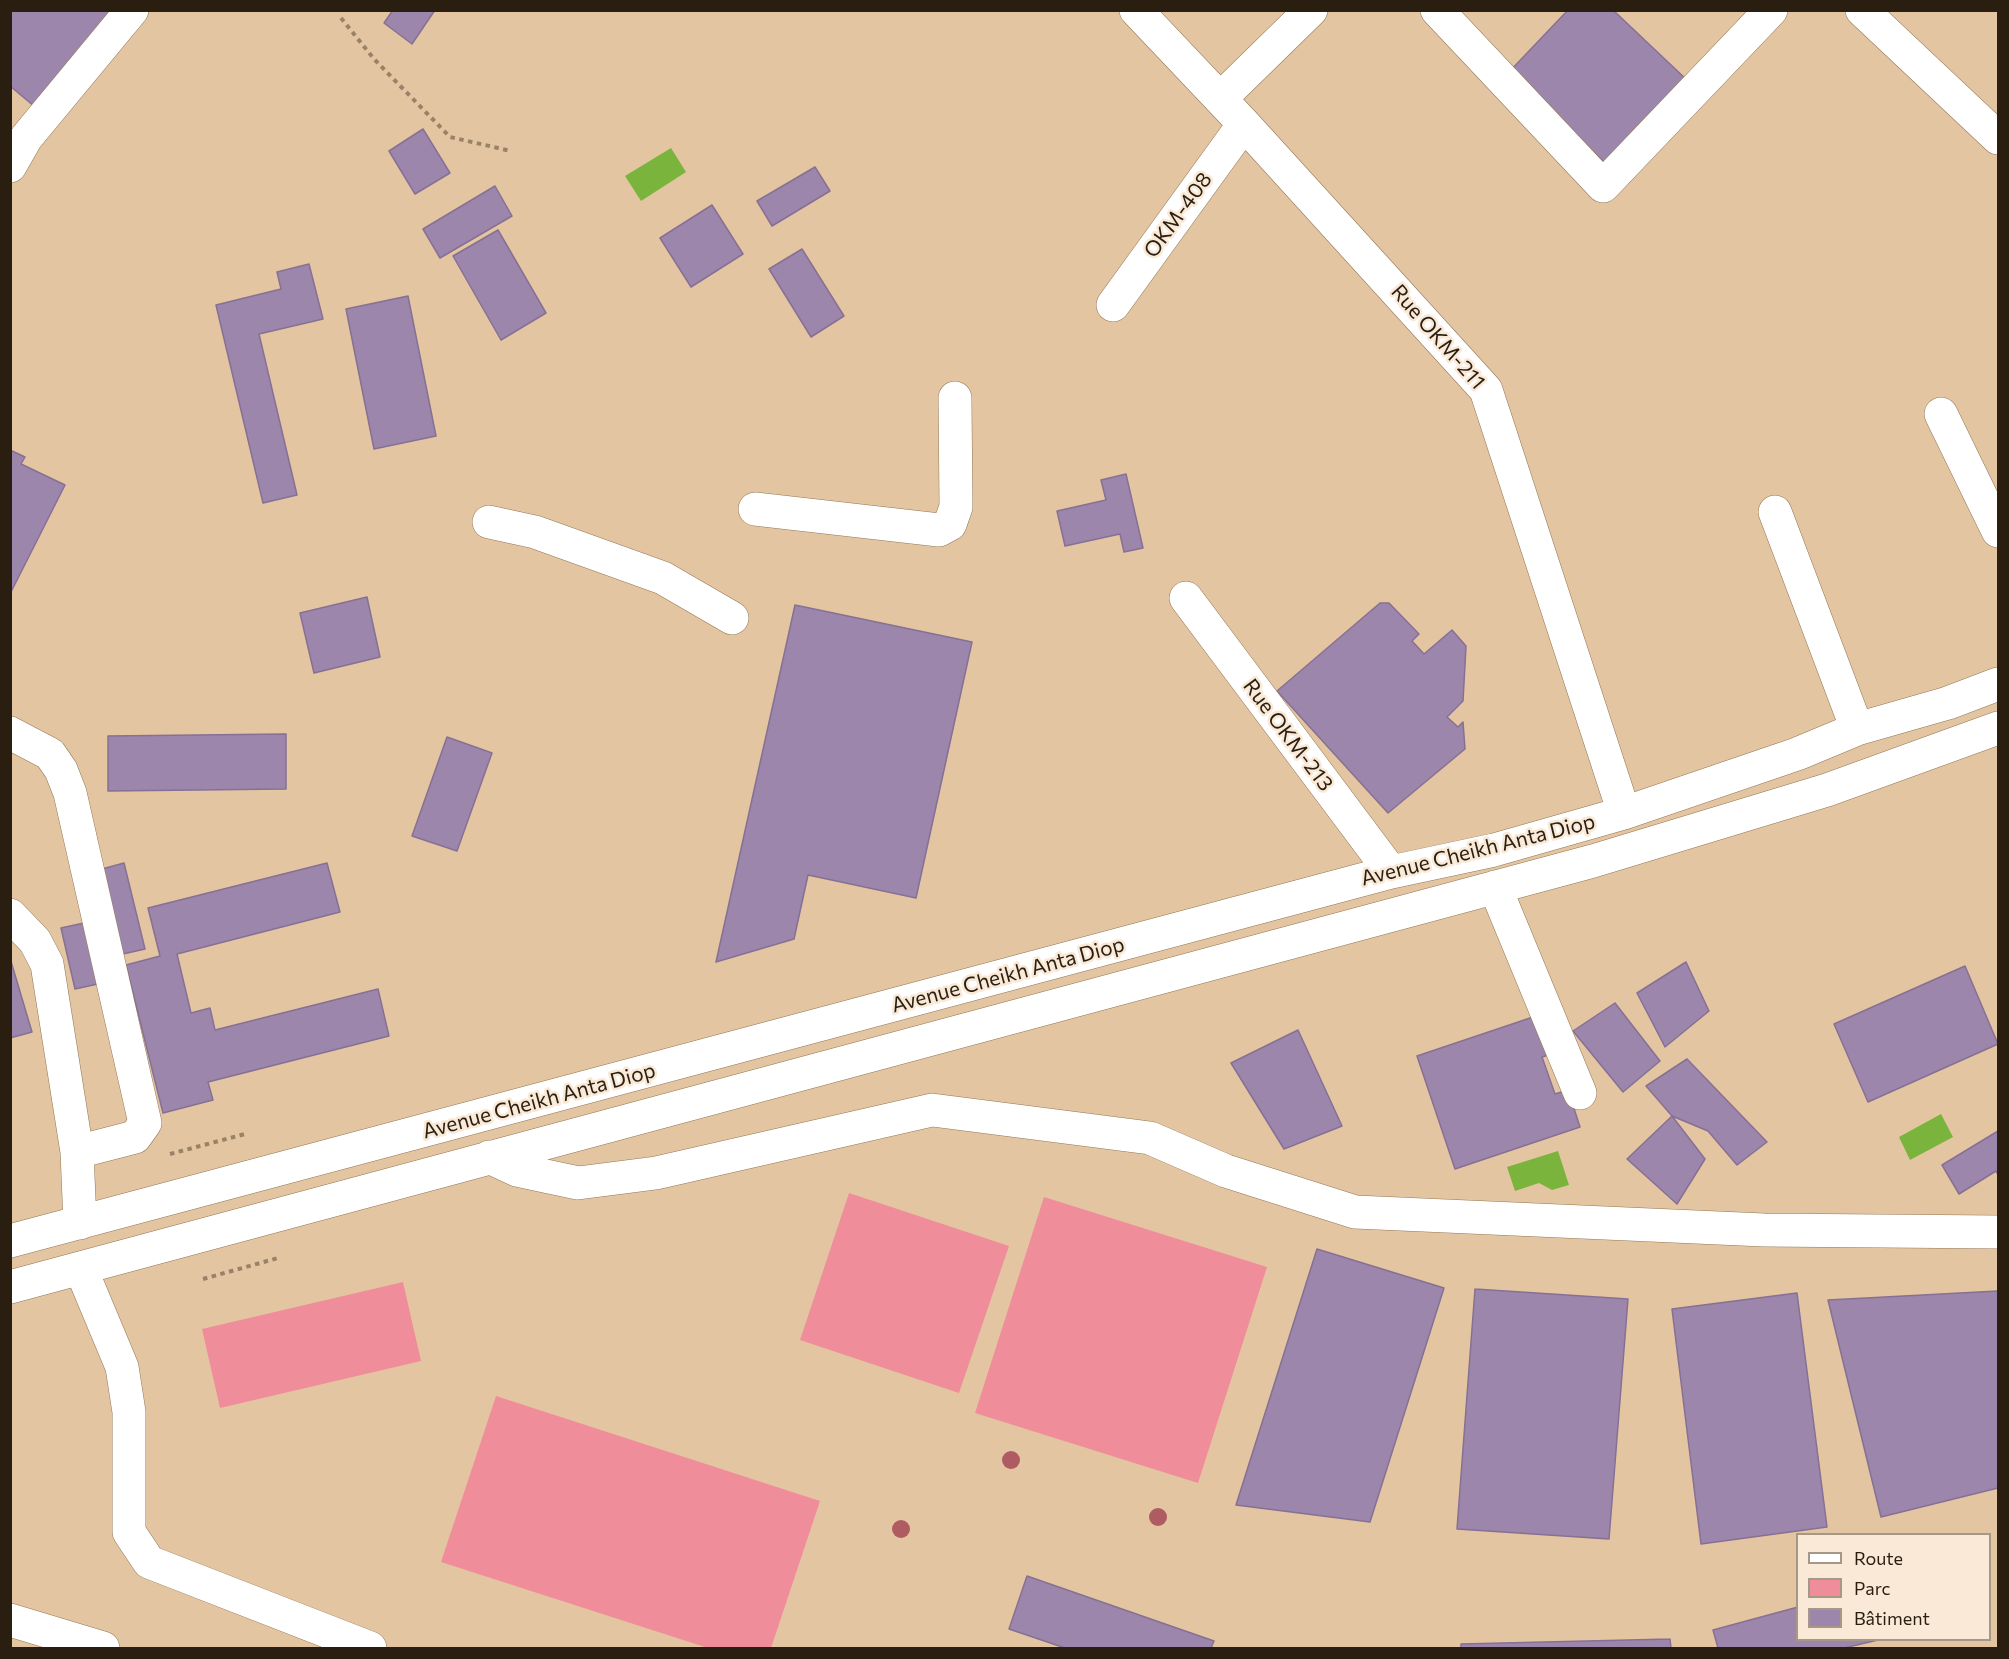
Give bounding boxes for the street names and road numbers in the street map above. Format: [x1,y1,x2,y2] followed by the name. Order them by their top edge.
[1139,167,1217,263] street label: OKM-408
[1386,279,1490,395] street label: Rue OKM-211
[1238,674,1338,796] street label: Rue OKM-213
[1358,809,1598,891] street label: Avenue Cheikh Anta Diop
[889,932,1127,1018] street label: Avenue Cheikh Anta Diop
[420,1058,658,1144] street label: Avenue Cheikh Anta Diop

